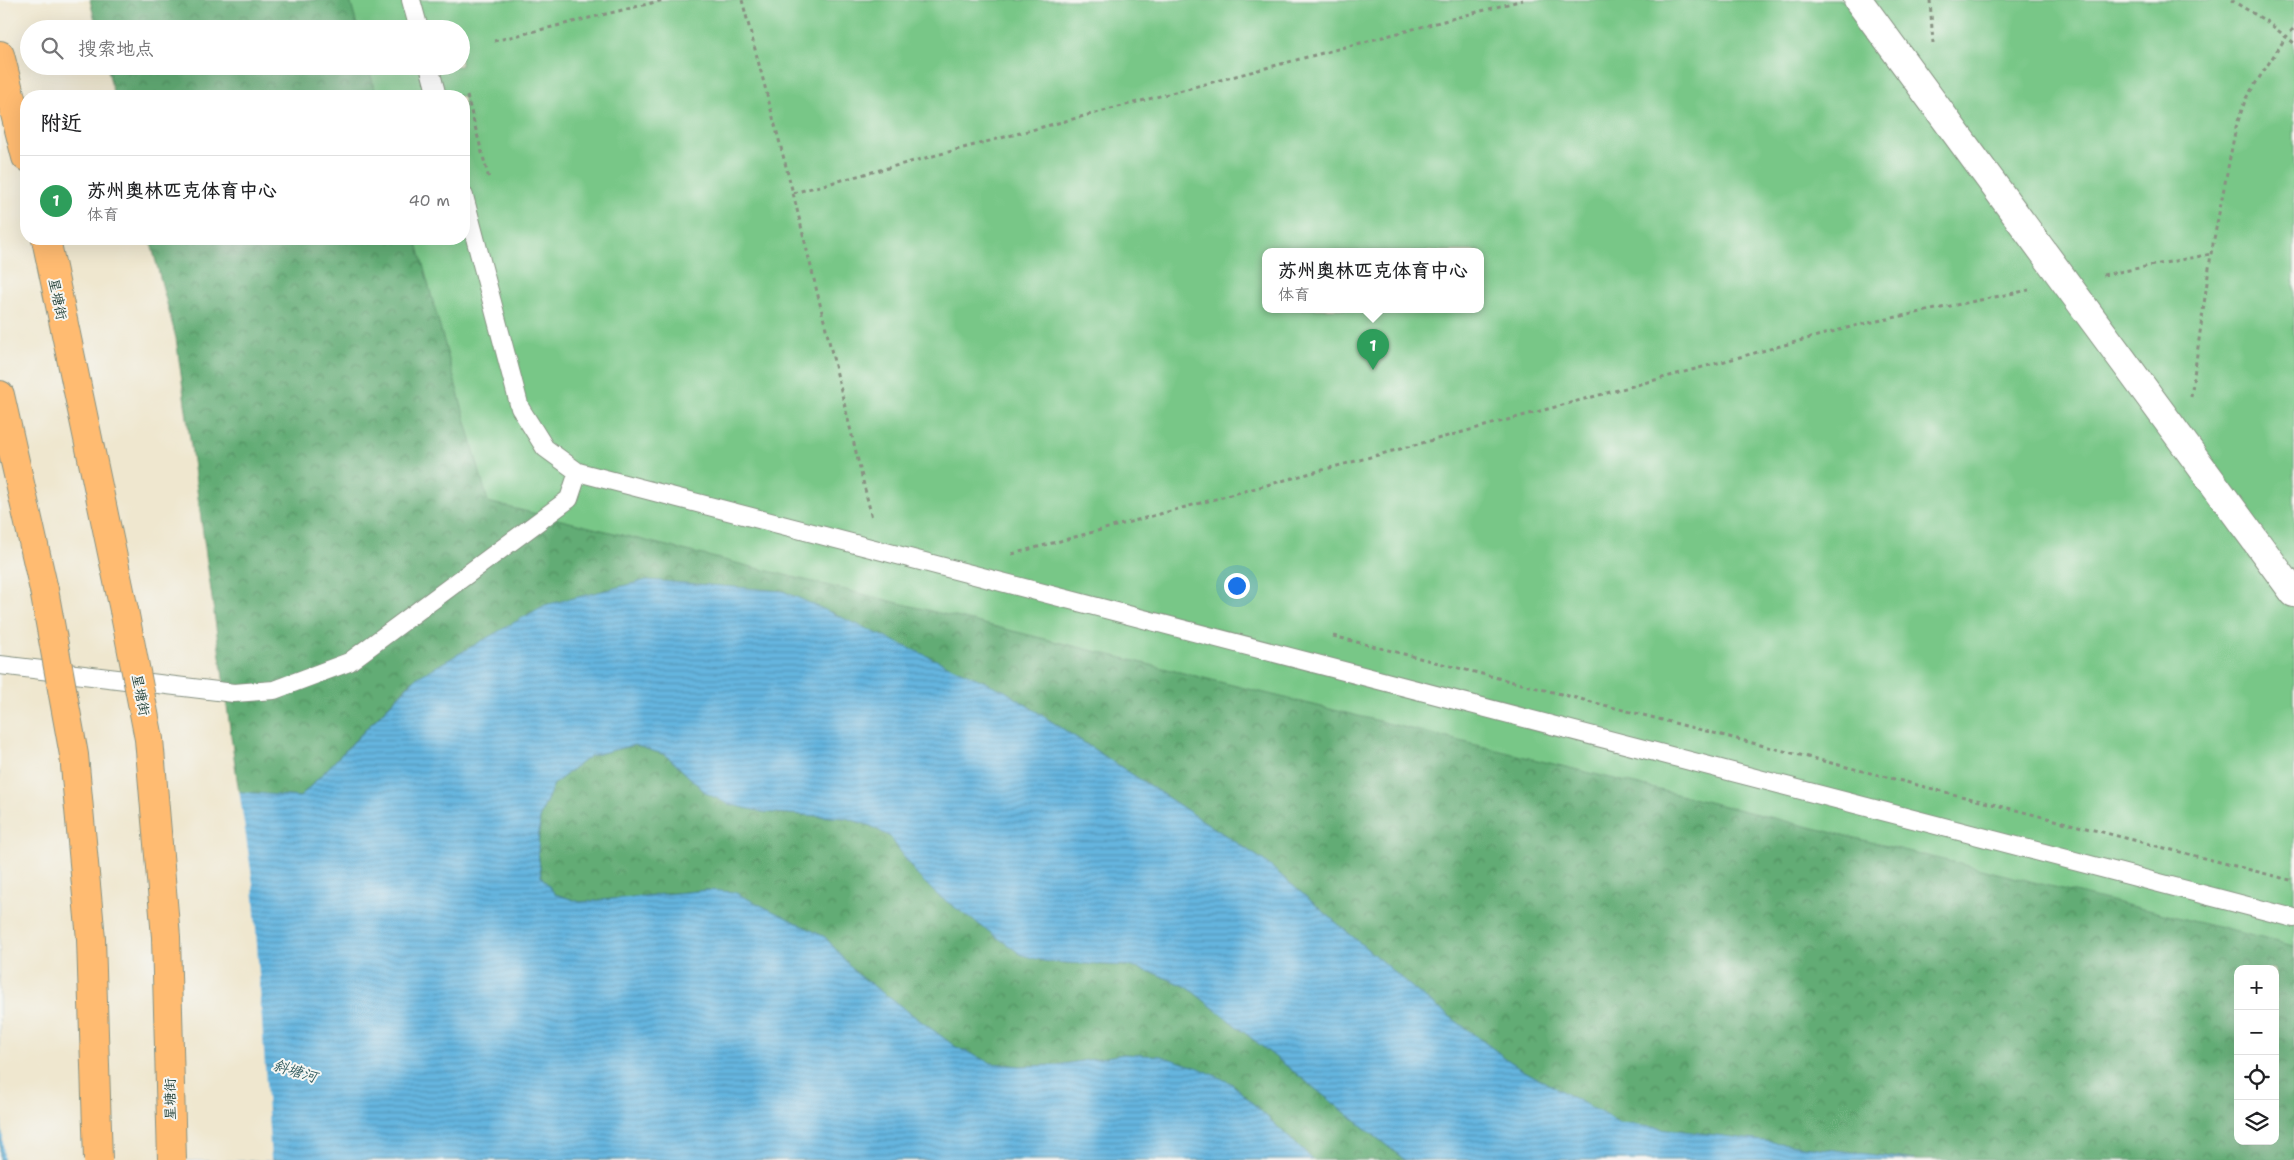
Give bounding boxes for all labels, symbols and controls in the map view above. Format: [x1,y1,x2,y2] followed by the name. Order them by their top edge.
[20,20,470,75] search box
[38,34,66,62] icon: search
[78,36,154,61] text: 搜索地点
[40,109,82,137] text: 附近
[87,178,277,203] text: 苏州奥林匹克体育中心
[52,190,60,211] text: 1
[408,190,450,211] text: 40 m
[87,204,119,225] text: 体育
[1262,248,1484,313] popup
[1278,258,1468,283] text: 苏州奥林匹克体育中心
[45,277,71,321] street label: 星塘街
[1278,284,1310,305] text: 体育
[1357,329,1389,370] pin: 1
[1224,573,1250,599] your location
[128,673,154,717] street label: 星塘街
[2234,965,2279,1145] map controls
[2234,965,2279,1010] button: +
[2234,1010,2279,1055] button: −
[271,1055,322,1088] water label: 斜塘河
[2234,1055,2279,1100] button: locate
[161,1078,179,1120] street label: 星塘街
[2234,1100,2279,1145] button: layers

